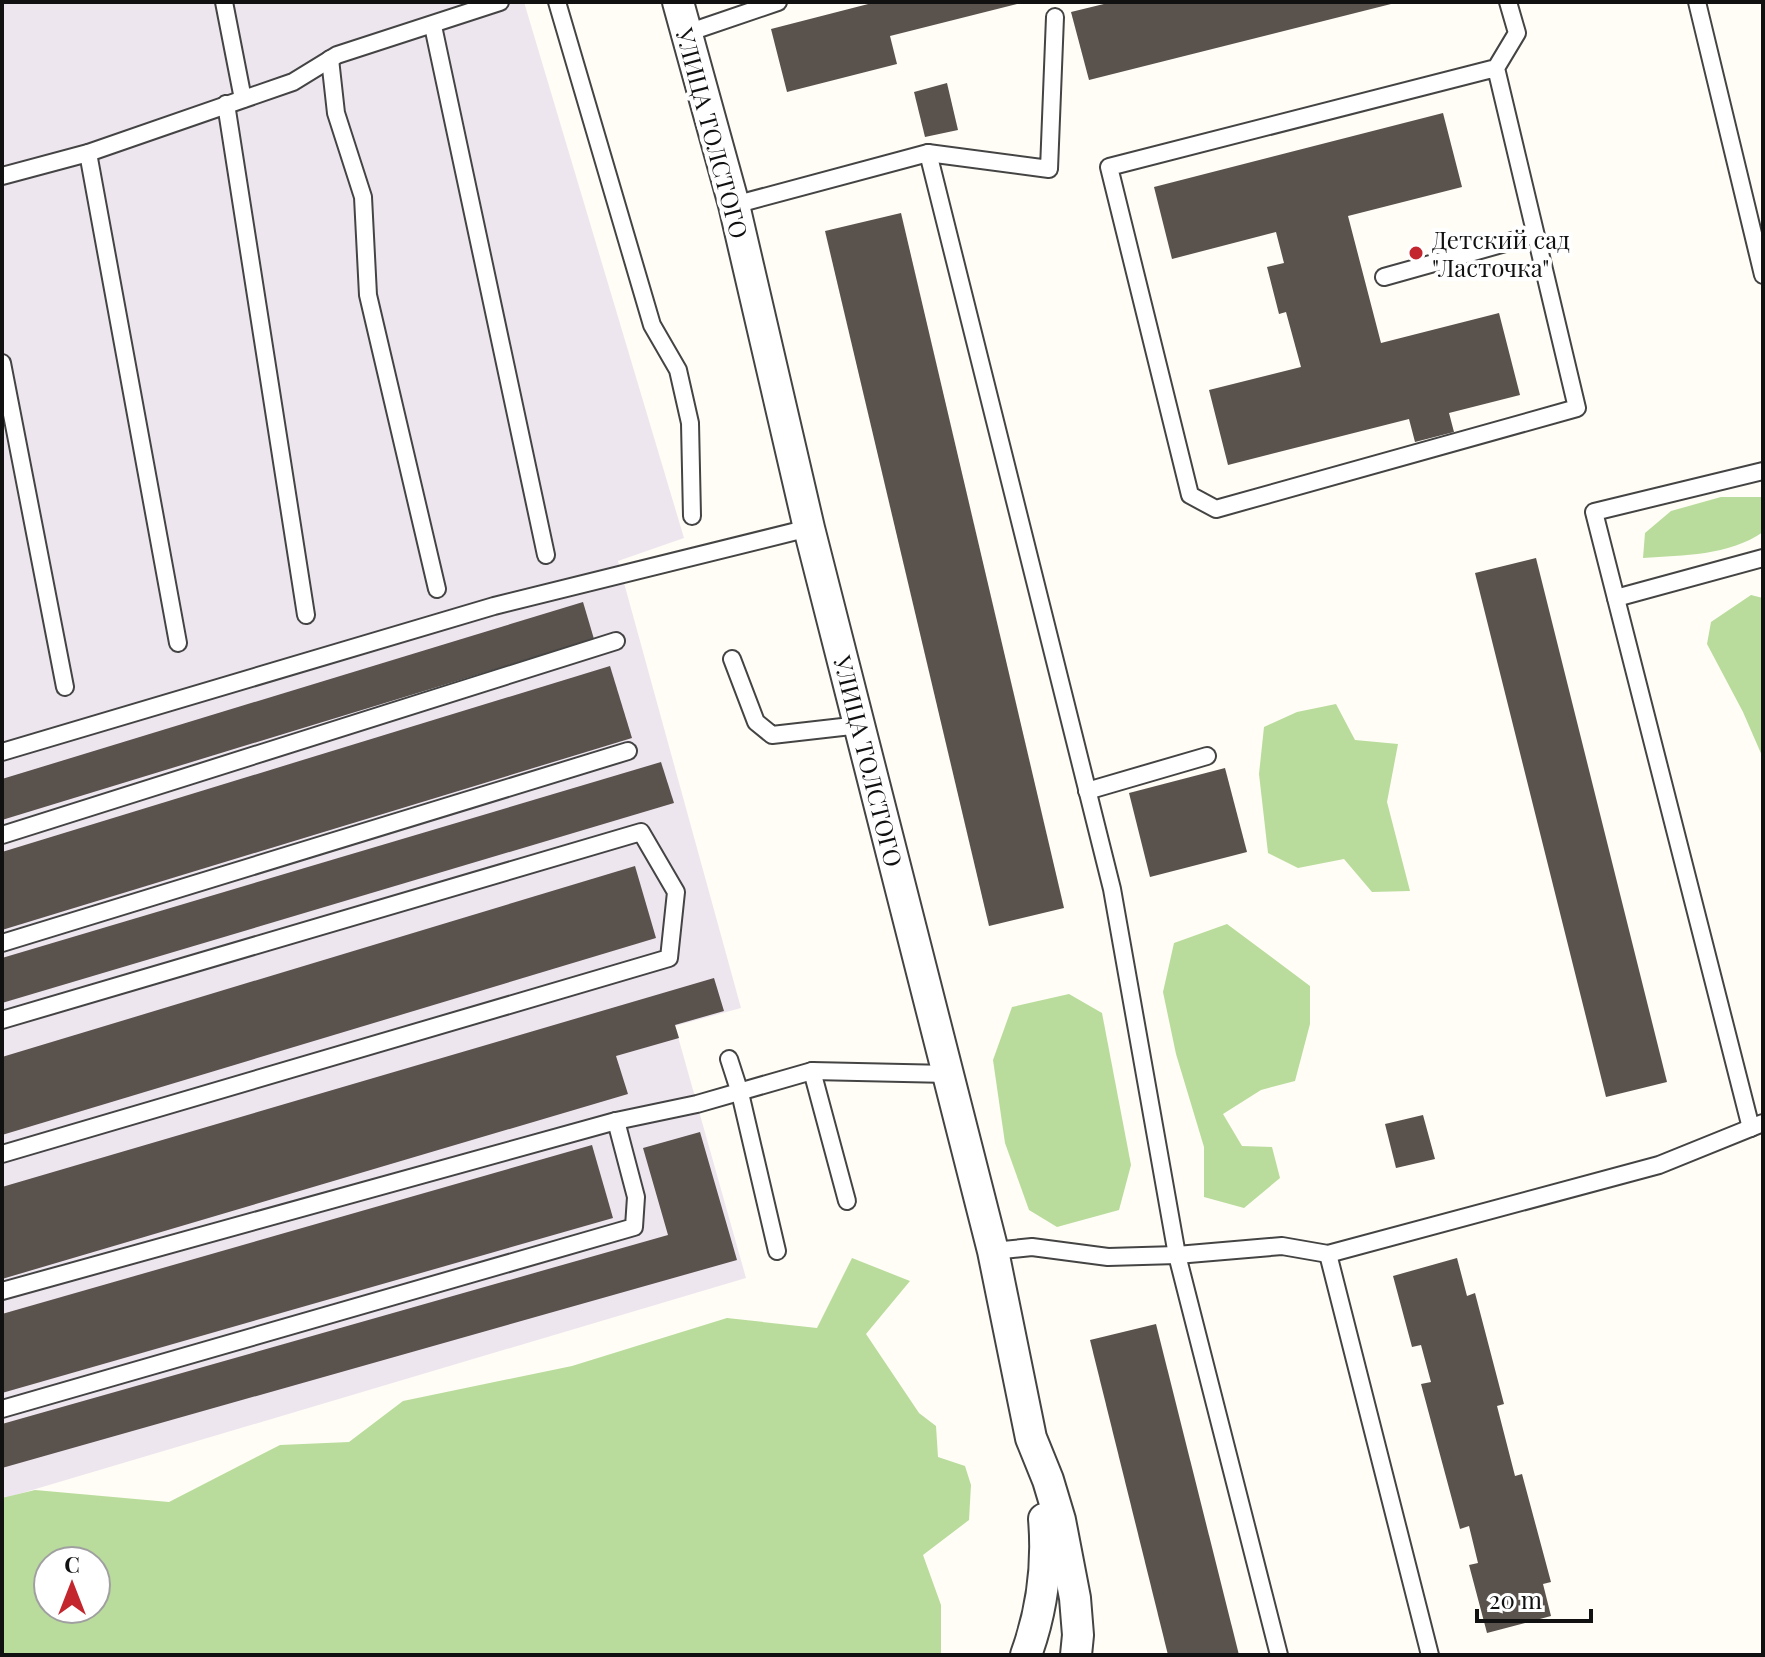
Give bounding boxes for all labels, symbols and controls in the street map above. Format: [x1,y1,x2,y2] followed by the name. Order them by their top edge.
[669,23,756,242] street label: УЛИЦА ТОЛСТОГО
[1432,223,1570,283] place label: Детский сад "Ласточка"
[1407,244,1425,262] marker: Детский сад "Ласточка"
[827,651,911,870] street label: УЛИЦА ТОЛСТОГО
[32,1545,112,1625] north arrow
[64,1549,80,1579] text: С
[1477,1573,1591,1623] scale bar
[1489,1583,1542,1615] text: 20 m

